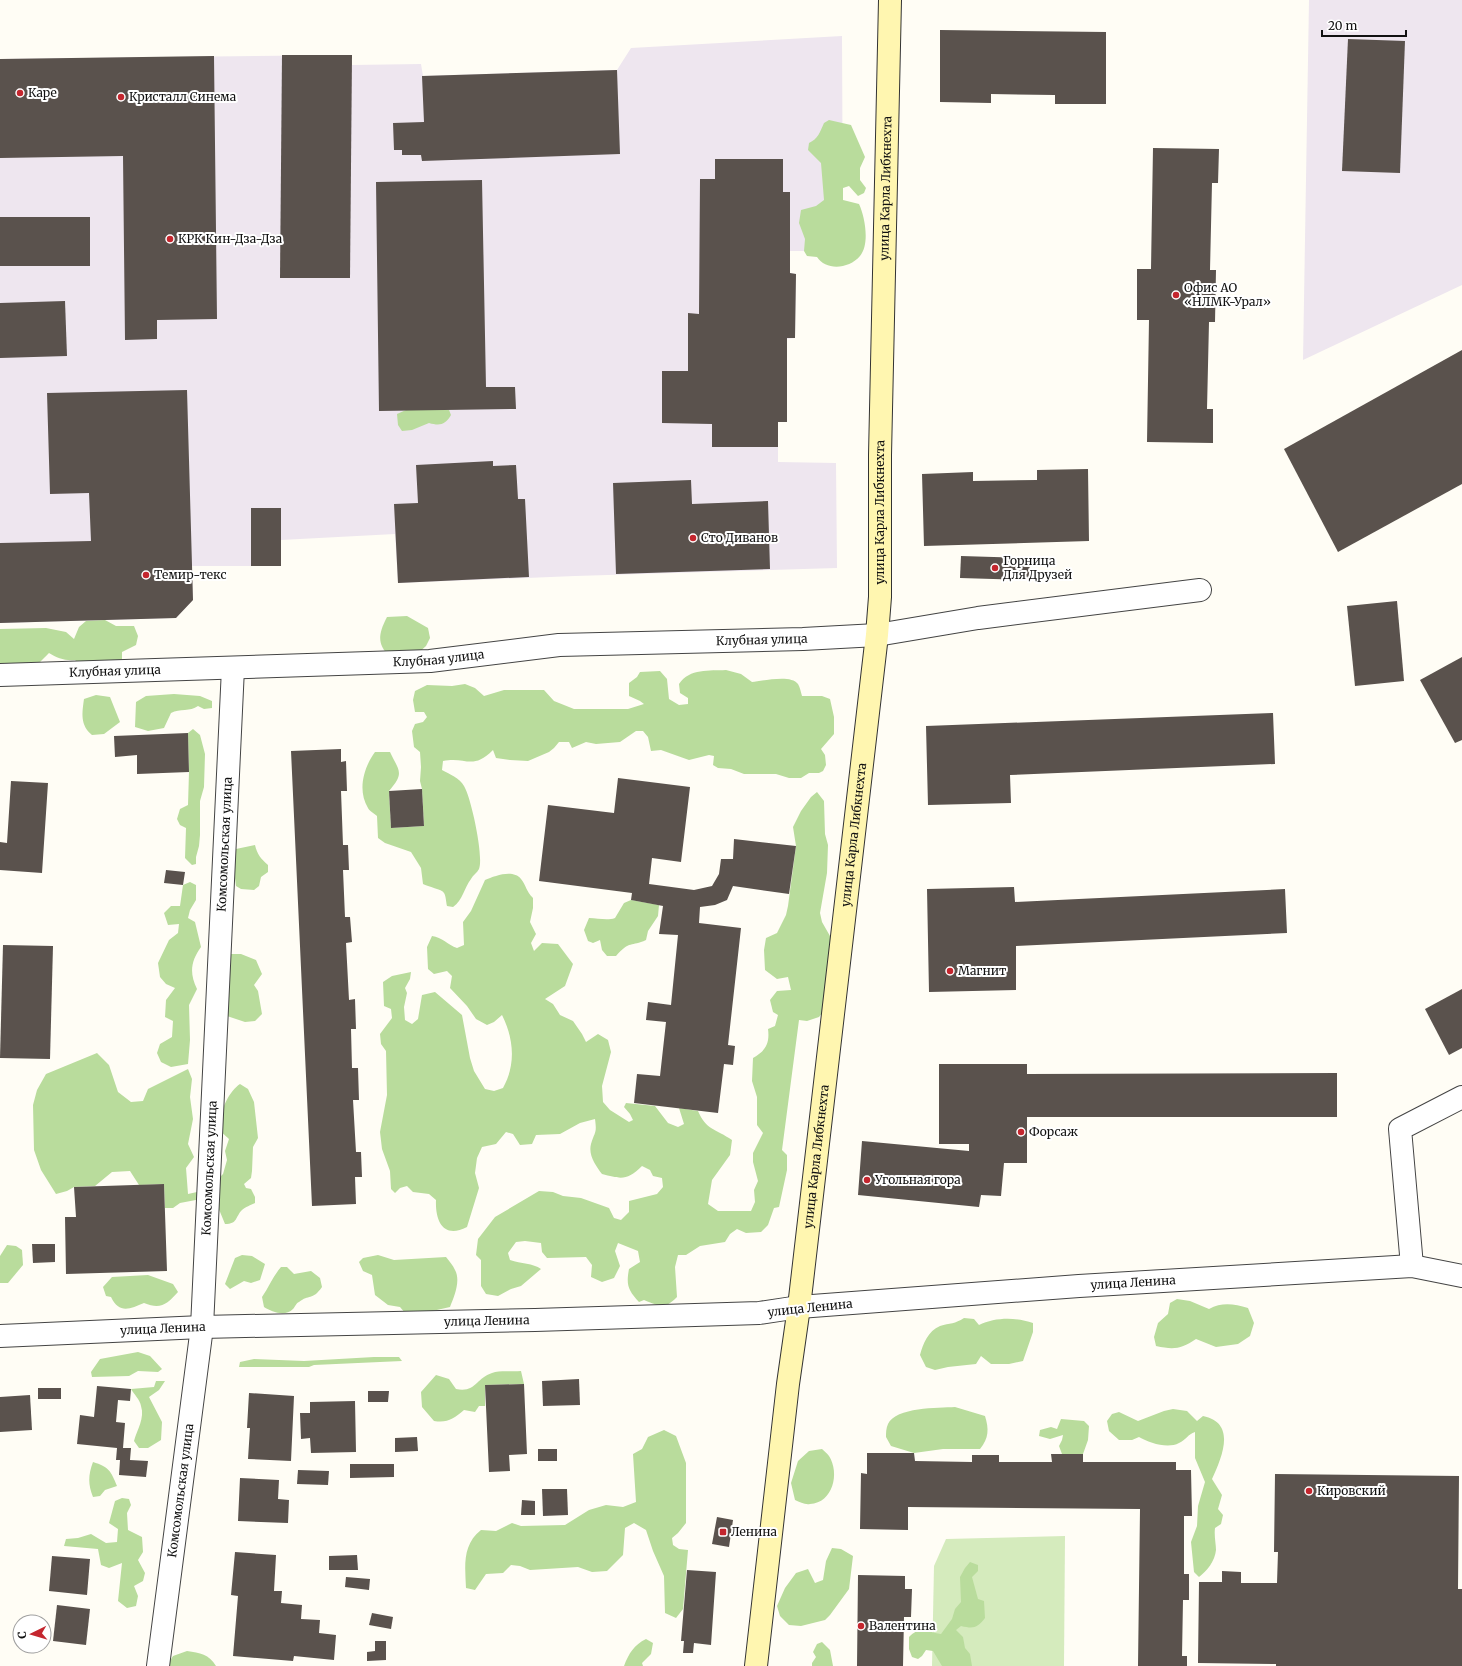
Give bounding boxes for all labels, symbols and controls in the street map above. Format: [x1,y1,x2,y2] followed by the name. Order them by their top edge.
[1322,12,1406,38] scale bar
[1328,18,1357,33] text: 20 m
[28,85,57,100] place label: Каре
[15,88,25,98] marker: Каре
[129,89,237,104] place label: Кристалл Синема
[116,92,126,102] marker: Кристалл Синема
[876,115,894,261] street label: улица Карла Либкнехта
[178,231,283,246] place label: КРК Кин-Дза-Дза
[165,234,175,244] marker: КРК Кин-Дза-Дза
[1184,280,1271,309] place label: Офис АО «НЛМК-Урал»
[1171,290,1181,300] marker: Офис АО «НЛМК-Урал»
[872,439,887,585] street label: улица Карла Либкнехта
[701,530,778,545] place label: Сто Диванов
[688,533,698,543] marker: Сто Диванов
[1003,553,1072,582] place label: Горница Для Друзей
[990,563,1000,573] marker: Горница Для Друзей
[154,567,226,582] place label: Темир-текс
[141,570,151,580] marker: Темир-текс
[716,631,809,648] street label: Клубная улица
[393,646,486,669] street label: Клубная улица
[69,662,162,680] street label: Клубная улица
[838,761,869,907] street label: улица Карла Либкнехта
[214,776,235,912] street label: Комсомольская улица
[958,963,1006,978] place label: Магнит
[945,966,955,976] marker: Магнит
[800,1083,832,1229] street label: улица Карла Либкнехта
[198,1100,220,1236] street label: Комсомольская улица
[1029,1124,1078,1139] place label: Форсаж
[1016,1127,1026,1137] marker: Форсаж
[874,1172,961,1187] place label: Угольная гора
[862,1175,872,1185] marker: Угольная гора
[1090,1272,1177,1292] street label: улица Ленина
[767,1296,854,1319] street label: улица Ленина
[444,1312,530,1329] street label: улица Ленина
[120,1319,206,1338] street label: улица Ленина
[164,1422,196,1558] street label: Комсомольская улица
[1317,1483,1386,1498] place label: Кировский
[1304,1486,1314,1496] marker: Кировский
[731,1524,777,1539] place label: Ленина
[718,1527,728,1537] marker: Ленина
[12,1614,52,1654] north arrow
[869,1618,936,1633] place label: Валентина
[856,1621,866,1631] marker: Валентина
[15,1631,29,1639] text: С

